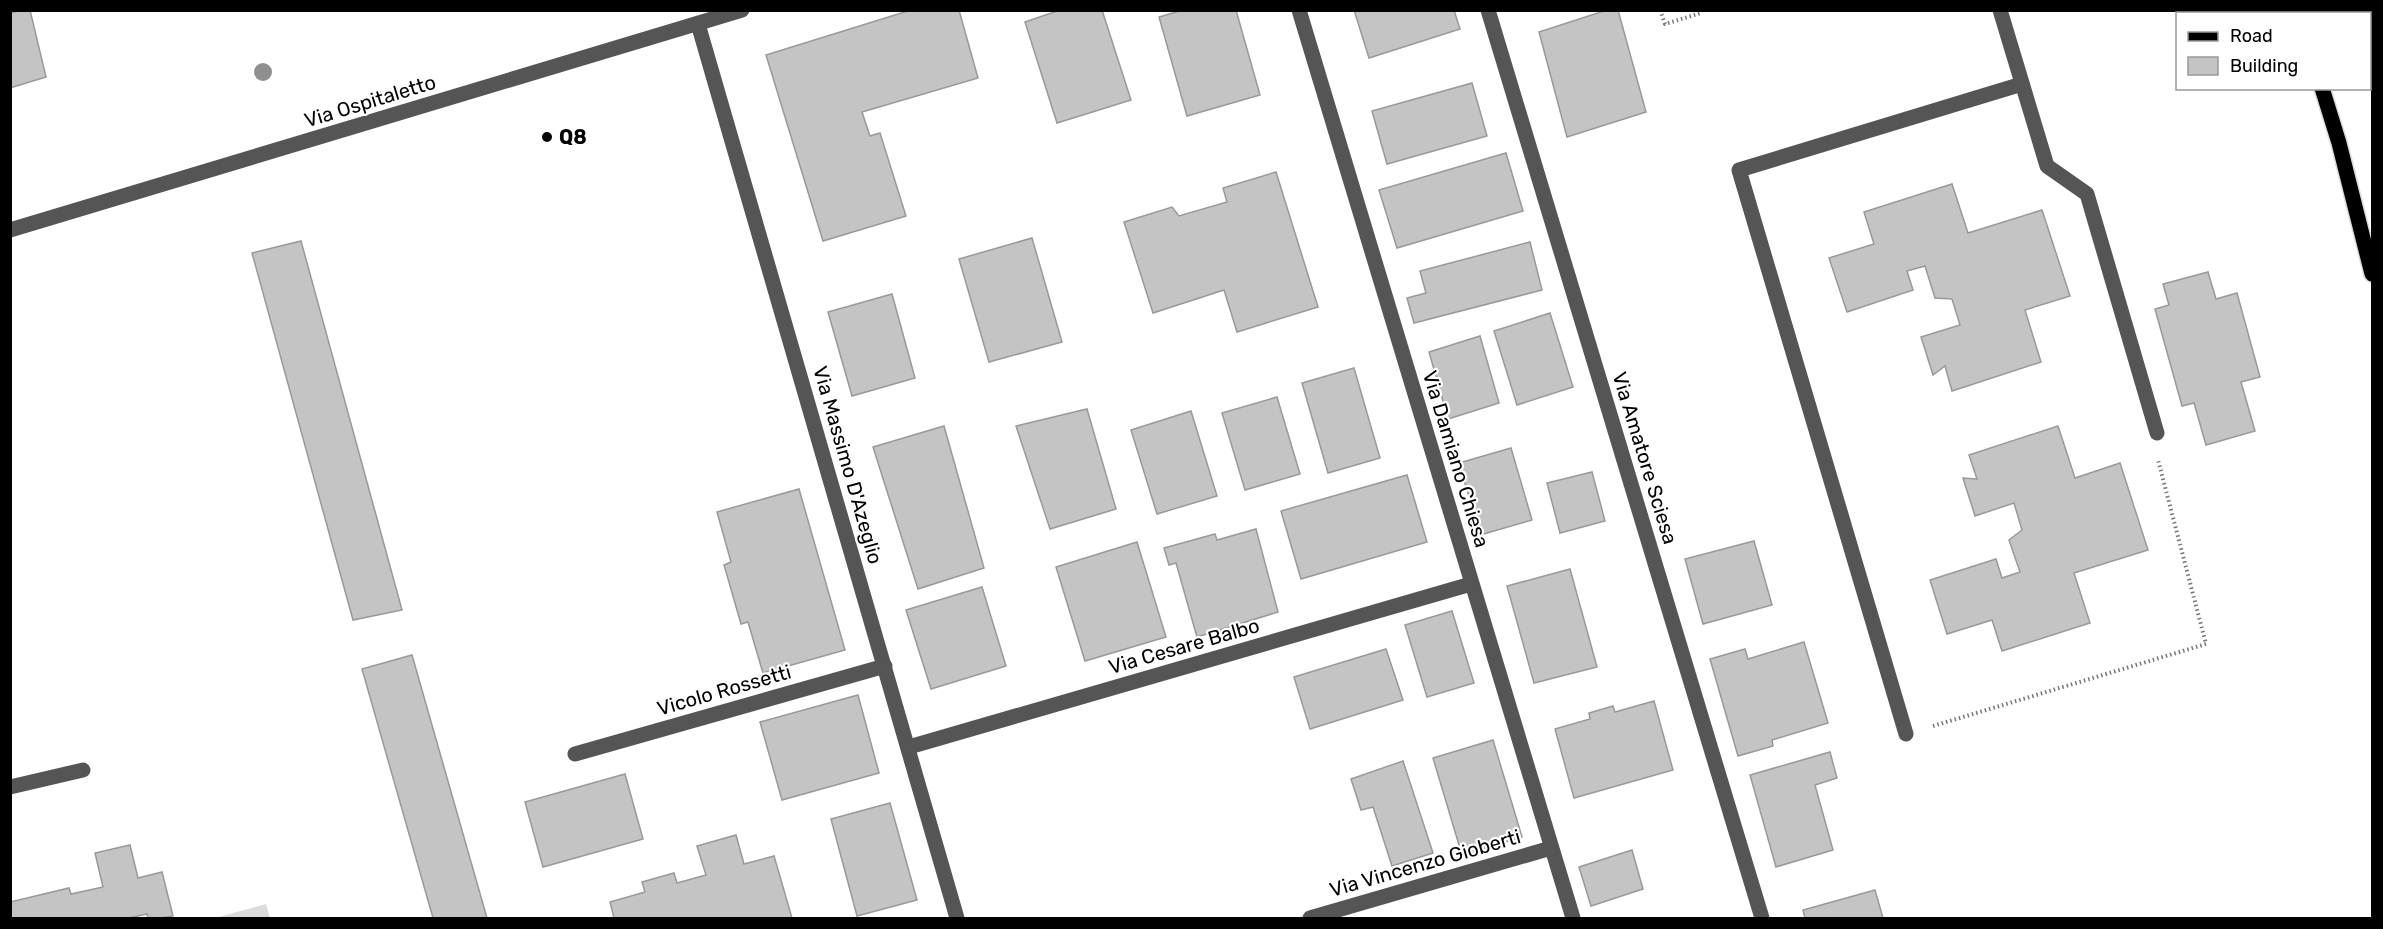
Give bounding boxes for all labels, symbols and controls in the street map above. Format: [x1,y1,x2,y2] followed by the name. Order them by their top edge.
[2176,12,2371,90] legend
[2230,25,2273,47] text: Road
[2230,55,2298,77] text: Building
[301,70,439,132] street label: Via Ospitaletto
[559,125,587,149] place label: Q8
[540,130,554,144] marker: Q8
[808,363,888,567] street label: Via Massimo D'Azeglio
[1418,368,1494,550] street label: Via Damiano Chiesa
[1607,369,1683,547] street label: Via Amatore Sciesa
[1106,613,1262,679] street label: Via Cesare Balbo
[654,659,794,721] street label: Vicolo Rossetti
[1327,824,1523,902] street label: Via Vincenzo Gioberti

